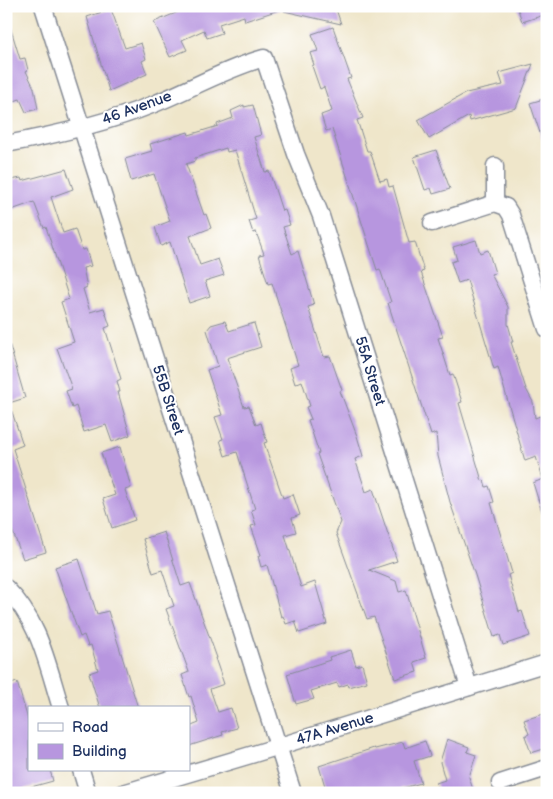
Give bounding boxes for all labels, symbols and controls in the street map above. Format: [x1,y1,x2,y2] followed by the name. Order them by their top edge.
[100,87,175,129] street label: 46 Avenue
[350,334,390,408] street label: 55A Street
[148,363,188,438] street label: 55B Street
[28,706,190,772] legend
[294,708,376,750] street label: 47A Avenue
[72,718,108,737] text: Road
[72,742,127,761] text: Building

